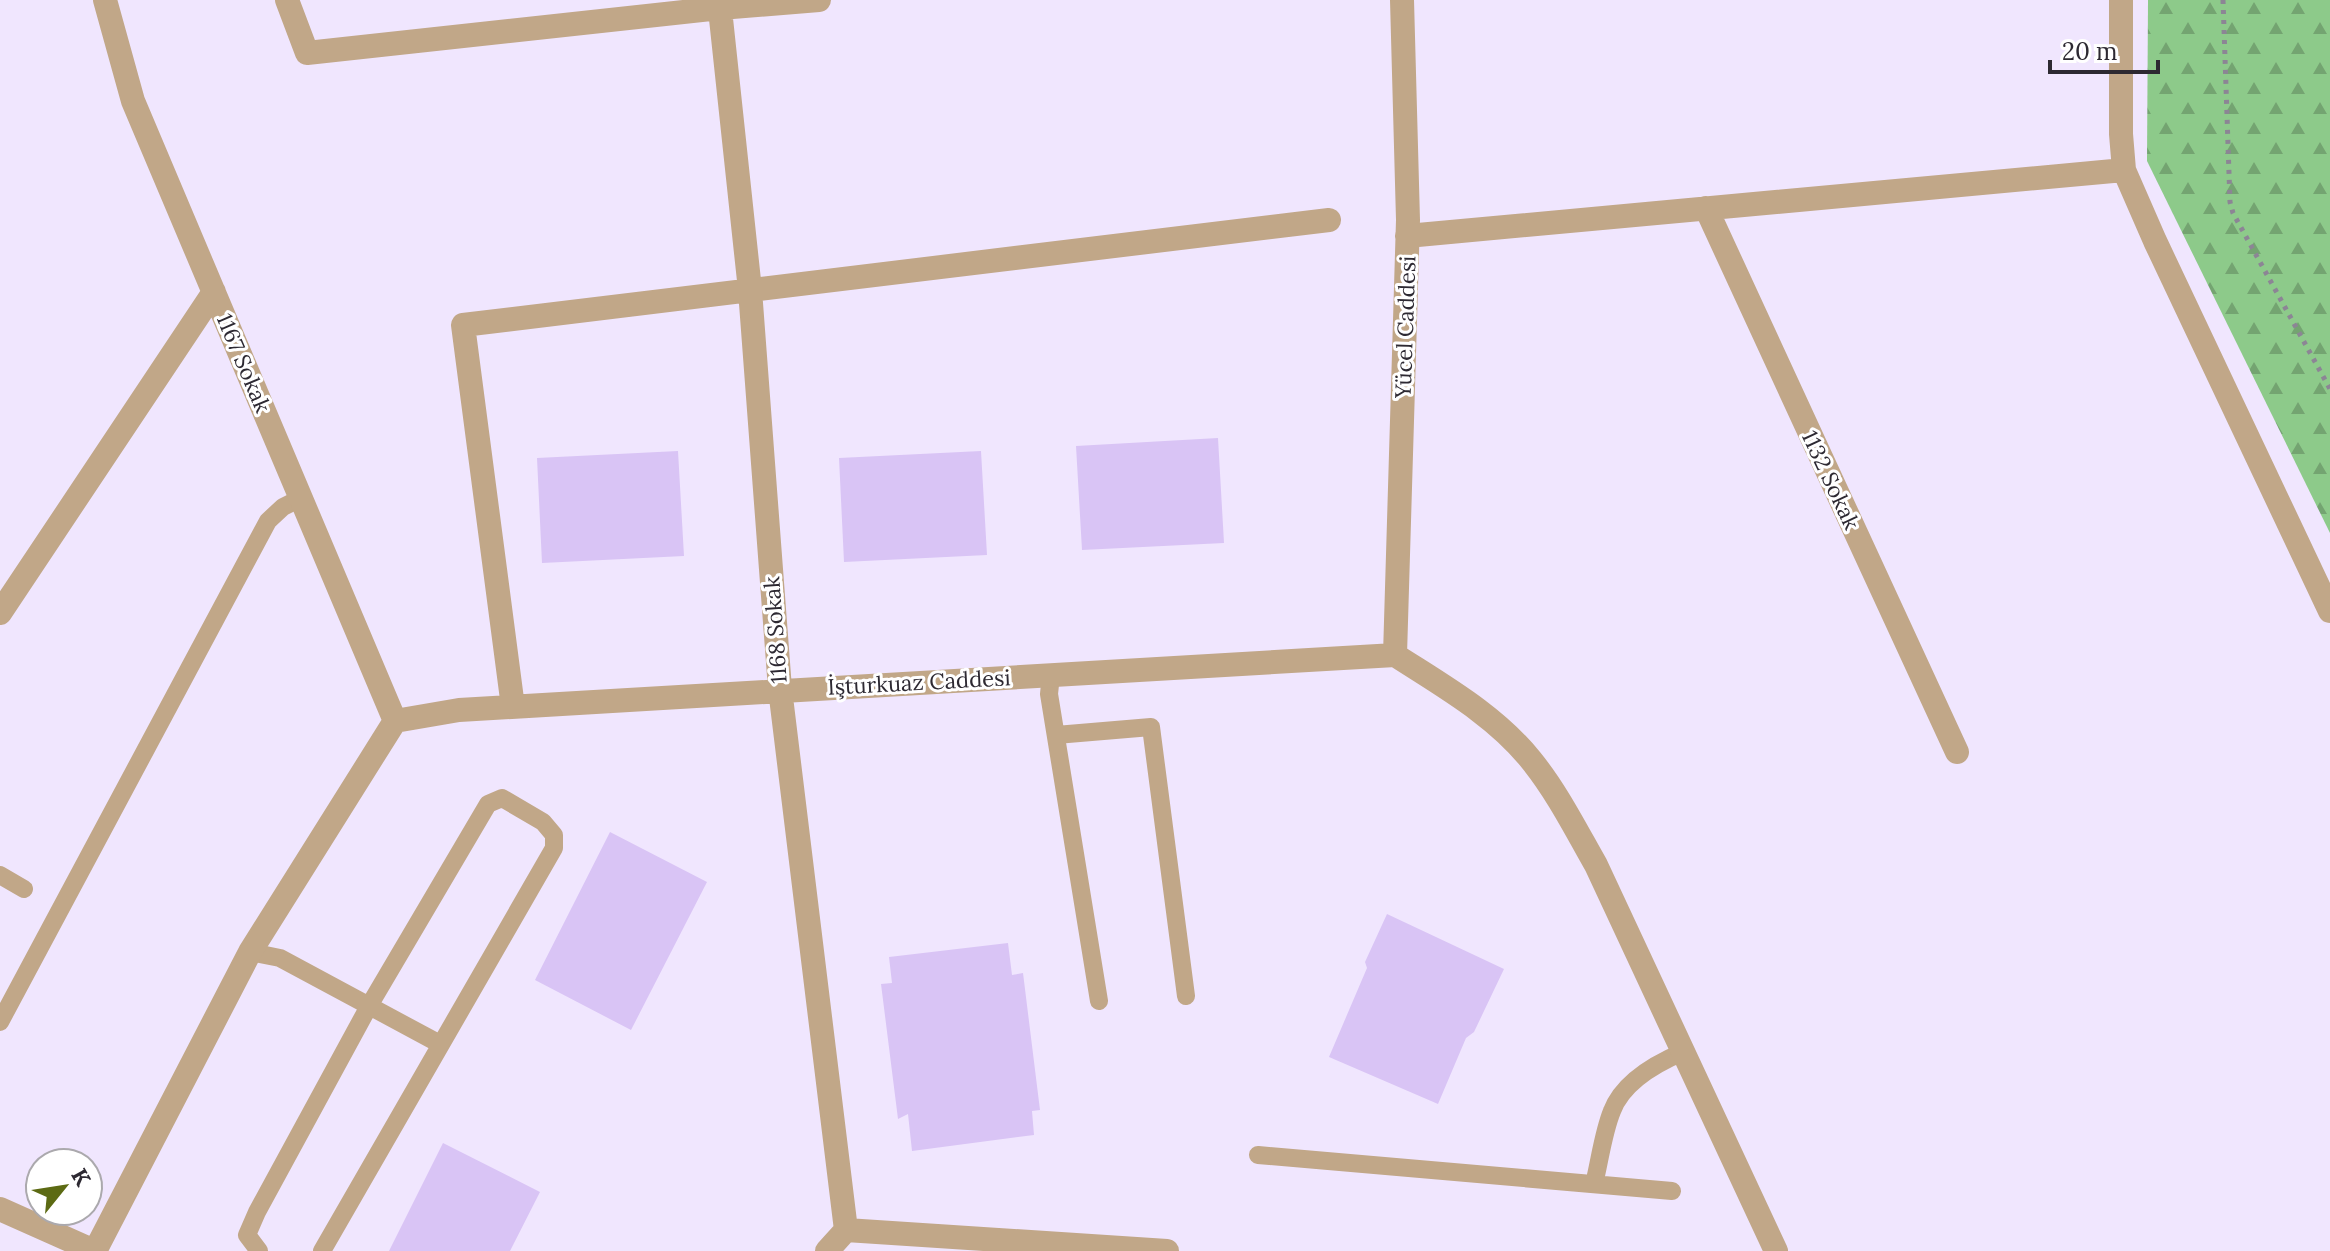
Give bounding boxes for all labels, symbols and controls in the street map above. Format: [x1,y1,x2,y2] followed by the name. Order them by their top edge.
[2050,24,2158,74] scale bar
[2062,36,2118,67] text: 20 m
[1388,255,1421,400] street label: Yücel Caddesi
[211,309,277,417] street label: 1167 Sokak
[1796,426,1866,534] street label: 1132 Sokak
[757,575,793,684] street label: 1168 Sokak
[827,663,1011,701] street label: İşturkuaz Caddesi
[24,1147,104,1227] north arrow
[65,1163,98,1191] text: K

